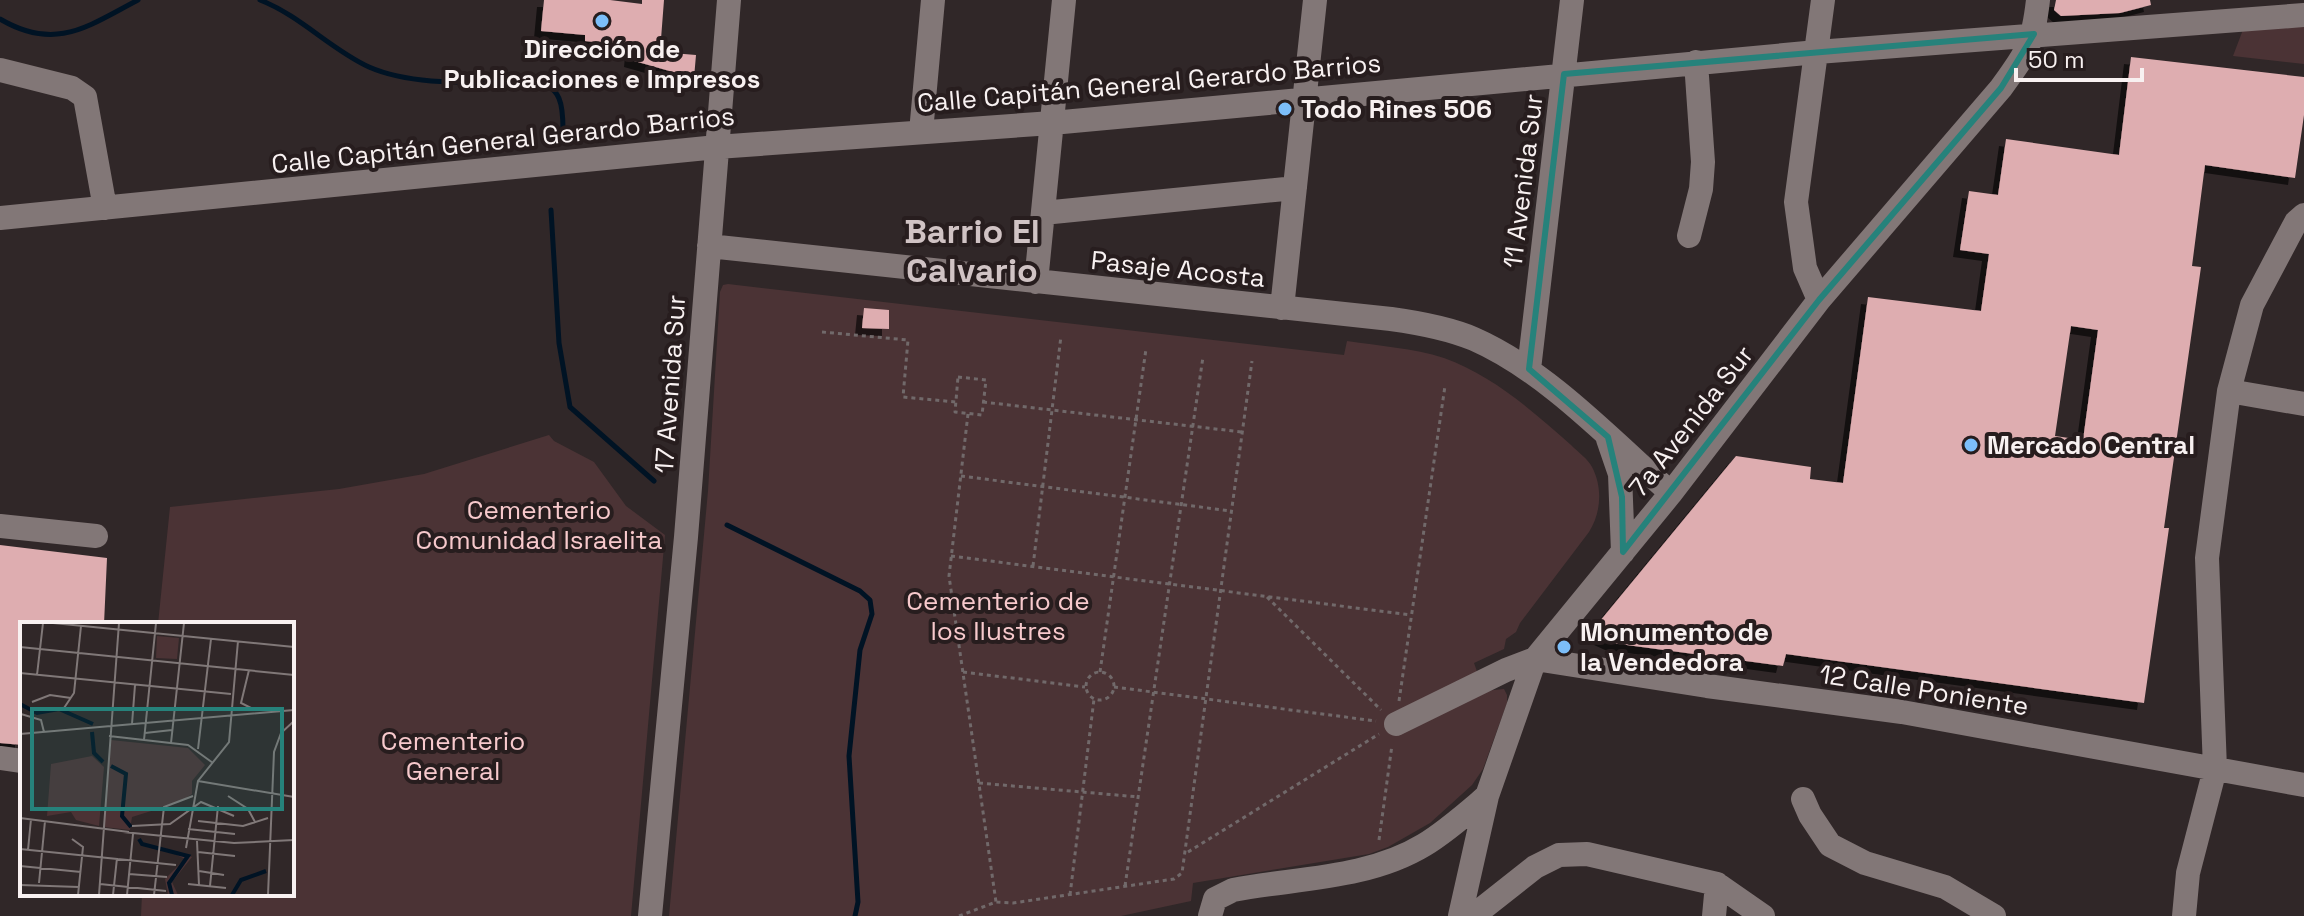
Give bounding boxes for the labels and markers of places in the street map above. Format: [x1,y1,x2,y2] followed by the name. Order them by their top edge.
[593,12,611,30] marker: Dirección de Publicaciones e Impresos
[444,32,760,96] place label: Dirección de Publicaciones e Impresos
[1301,92,1492,126] place label: Todo Rines 506
[1276,100,1294,118] marker: Todo Rines 506
[1987,428,2195,462] place label: Mercado Central
[1962,436,1980,454] marker: Mercado Central
[1580,615,1769,679] place label: Monumento de la Vendedora
[1555,638,1573,656] marker: Monumento de la Vendedora

